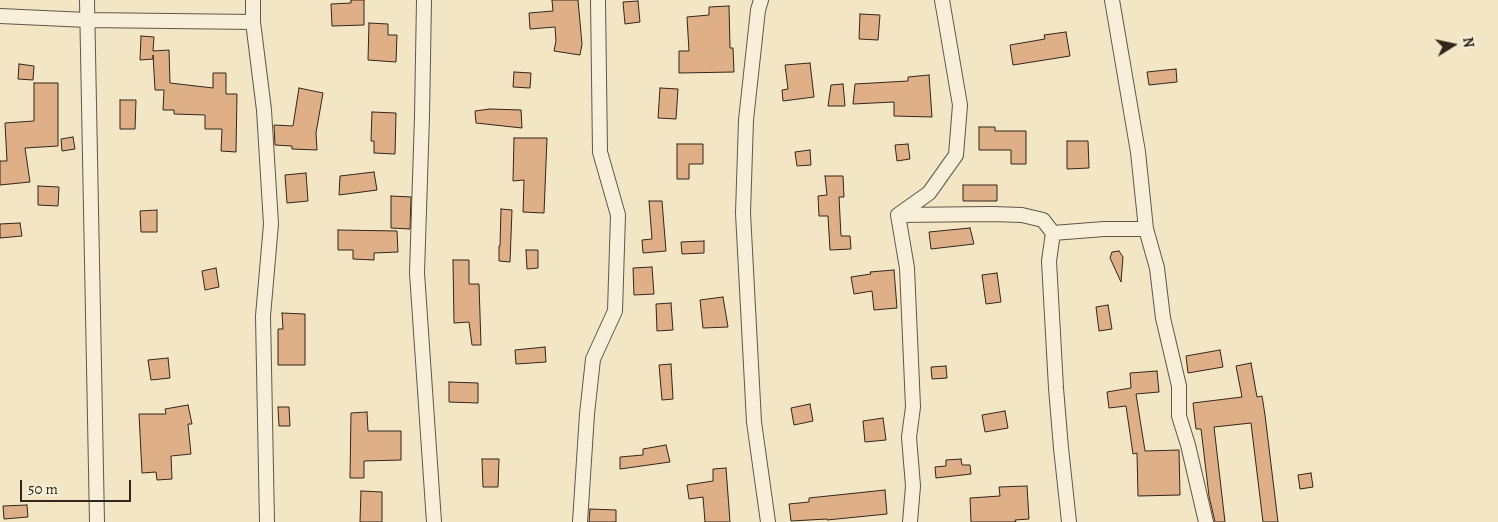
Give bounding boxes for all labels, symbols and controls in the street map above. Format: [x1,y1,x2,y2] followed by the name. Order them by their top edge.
[1428,20,1478,70] north arrow
[1458,36,1479,49] text: N
[22,470,134,502] scale bar
[28,479,58,499] text: 50 m

